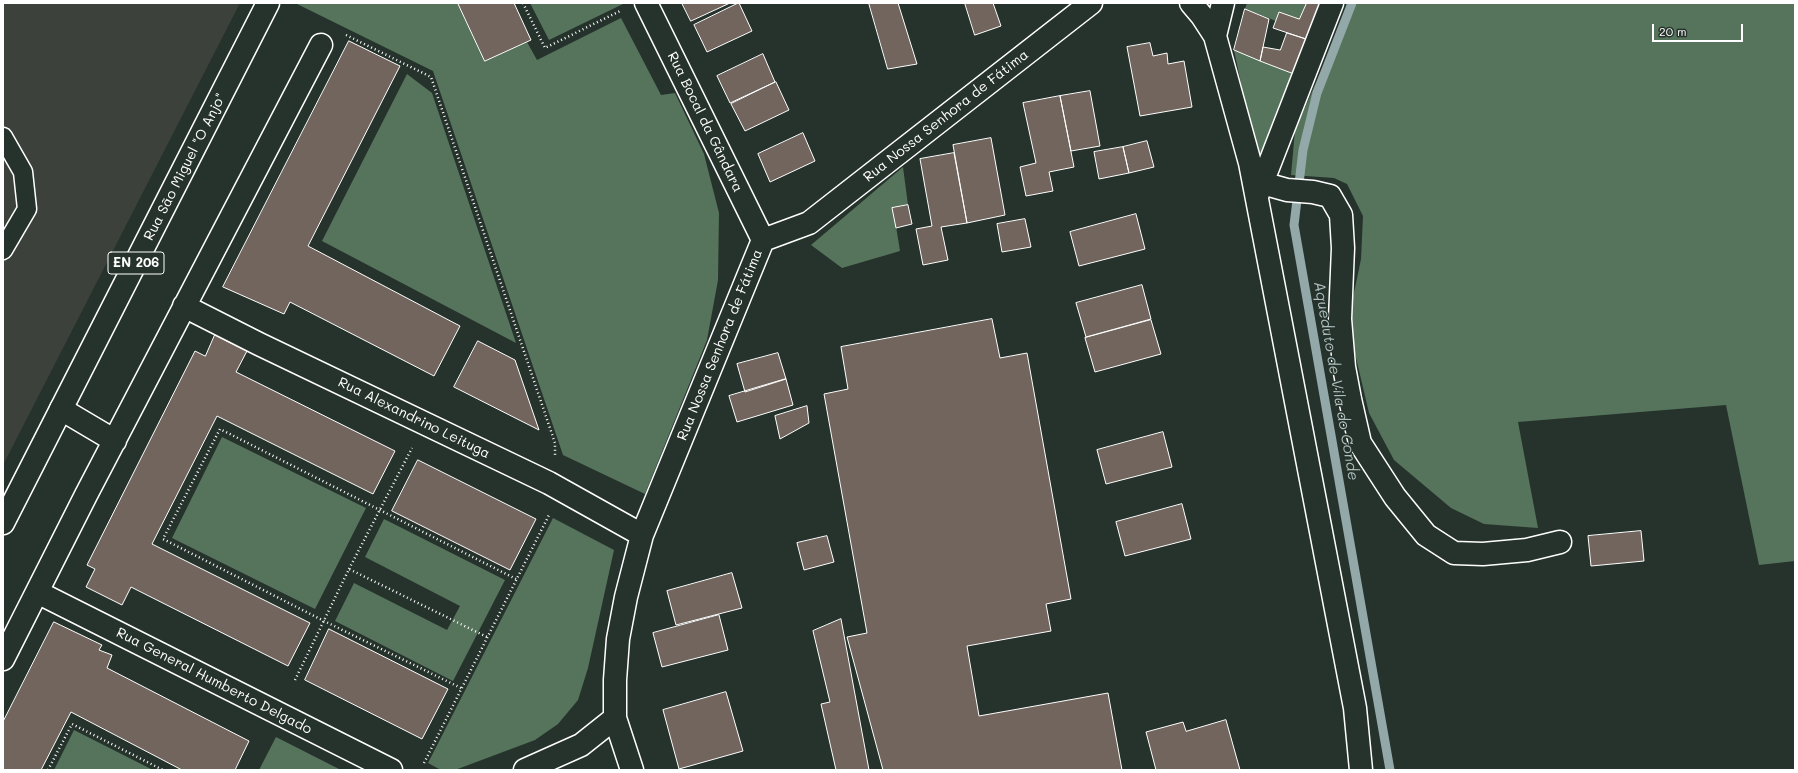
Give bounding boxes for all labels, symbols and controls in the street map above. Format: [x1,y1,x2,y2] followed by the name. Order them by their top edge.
[1654,16,1745,42] scale bar
[1659,23,1687,39] text: 20 m
[860,46,1032,186] street label: Rua Nossa Senhora de Fátima
[664,49,746,195] street label: Rua Bocal da Gândara
[141,91,229,243] street label: Rua São Miguel "O Anjo"
[674,247,766,443] street label: Rua Nossa Senhora de Fátima
[108,252,164,274] road number: EN 206
[1310,280,1362,482] water label: Aqueduto de Vila do Conde
[335,374,493,462] street label: Rua Alexandrino Leituga
[113,624,315,738] street label: Rua General Humberto Delgado

